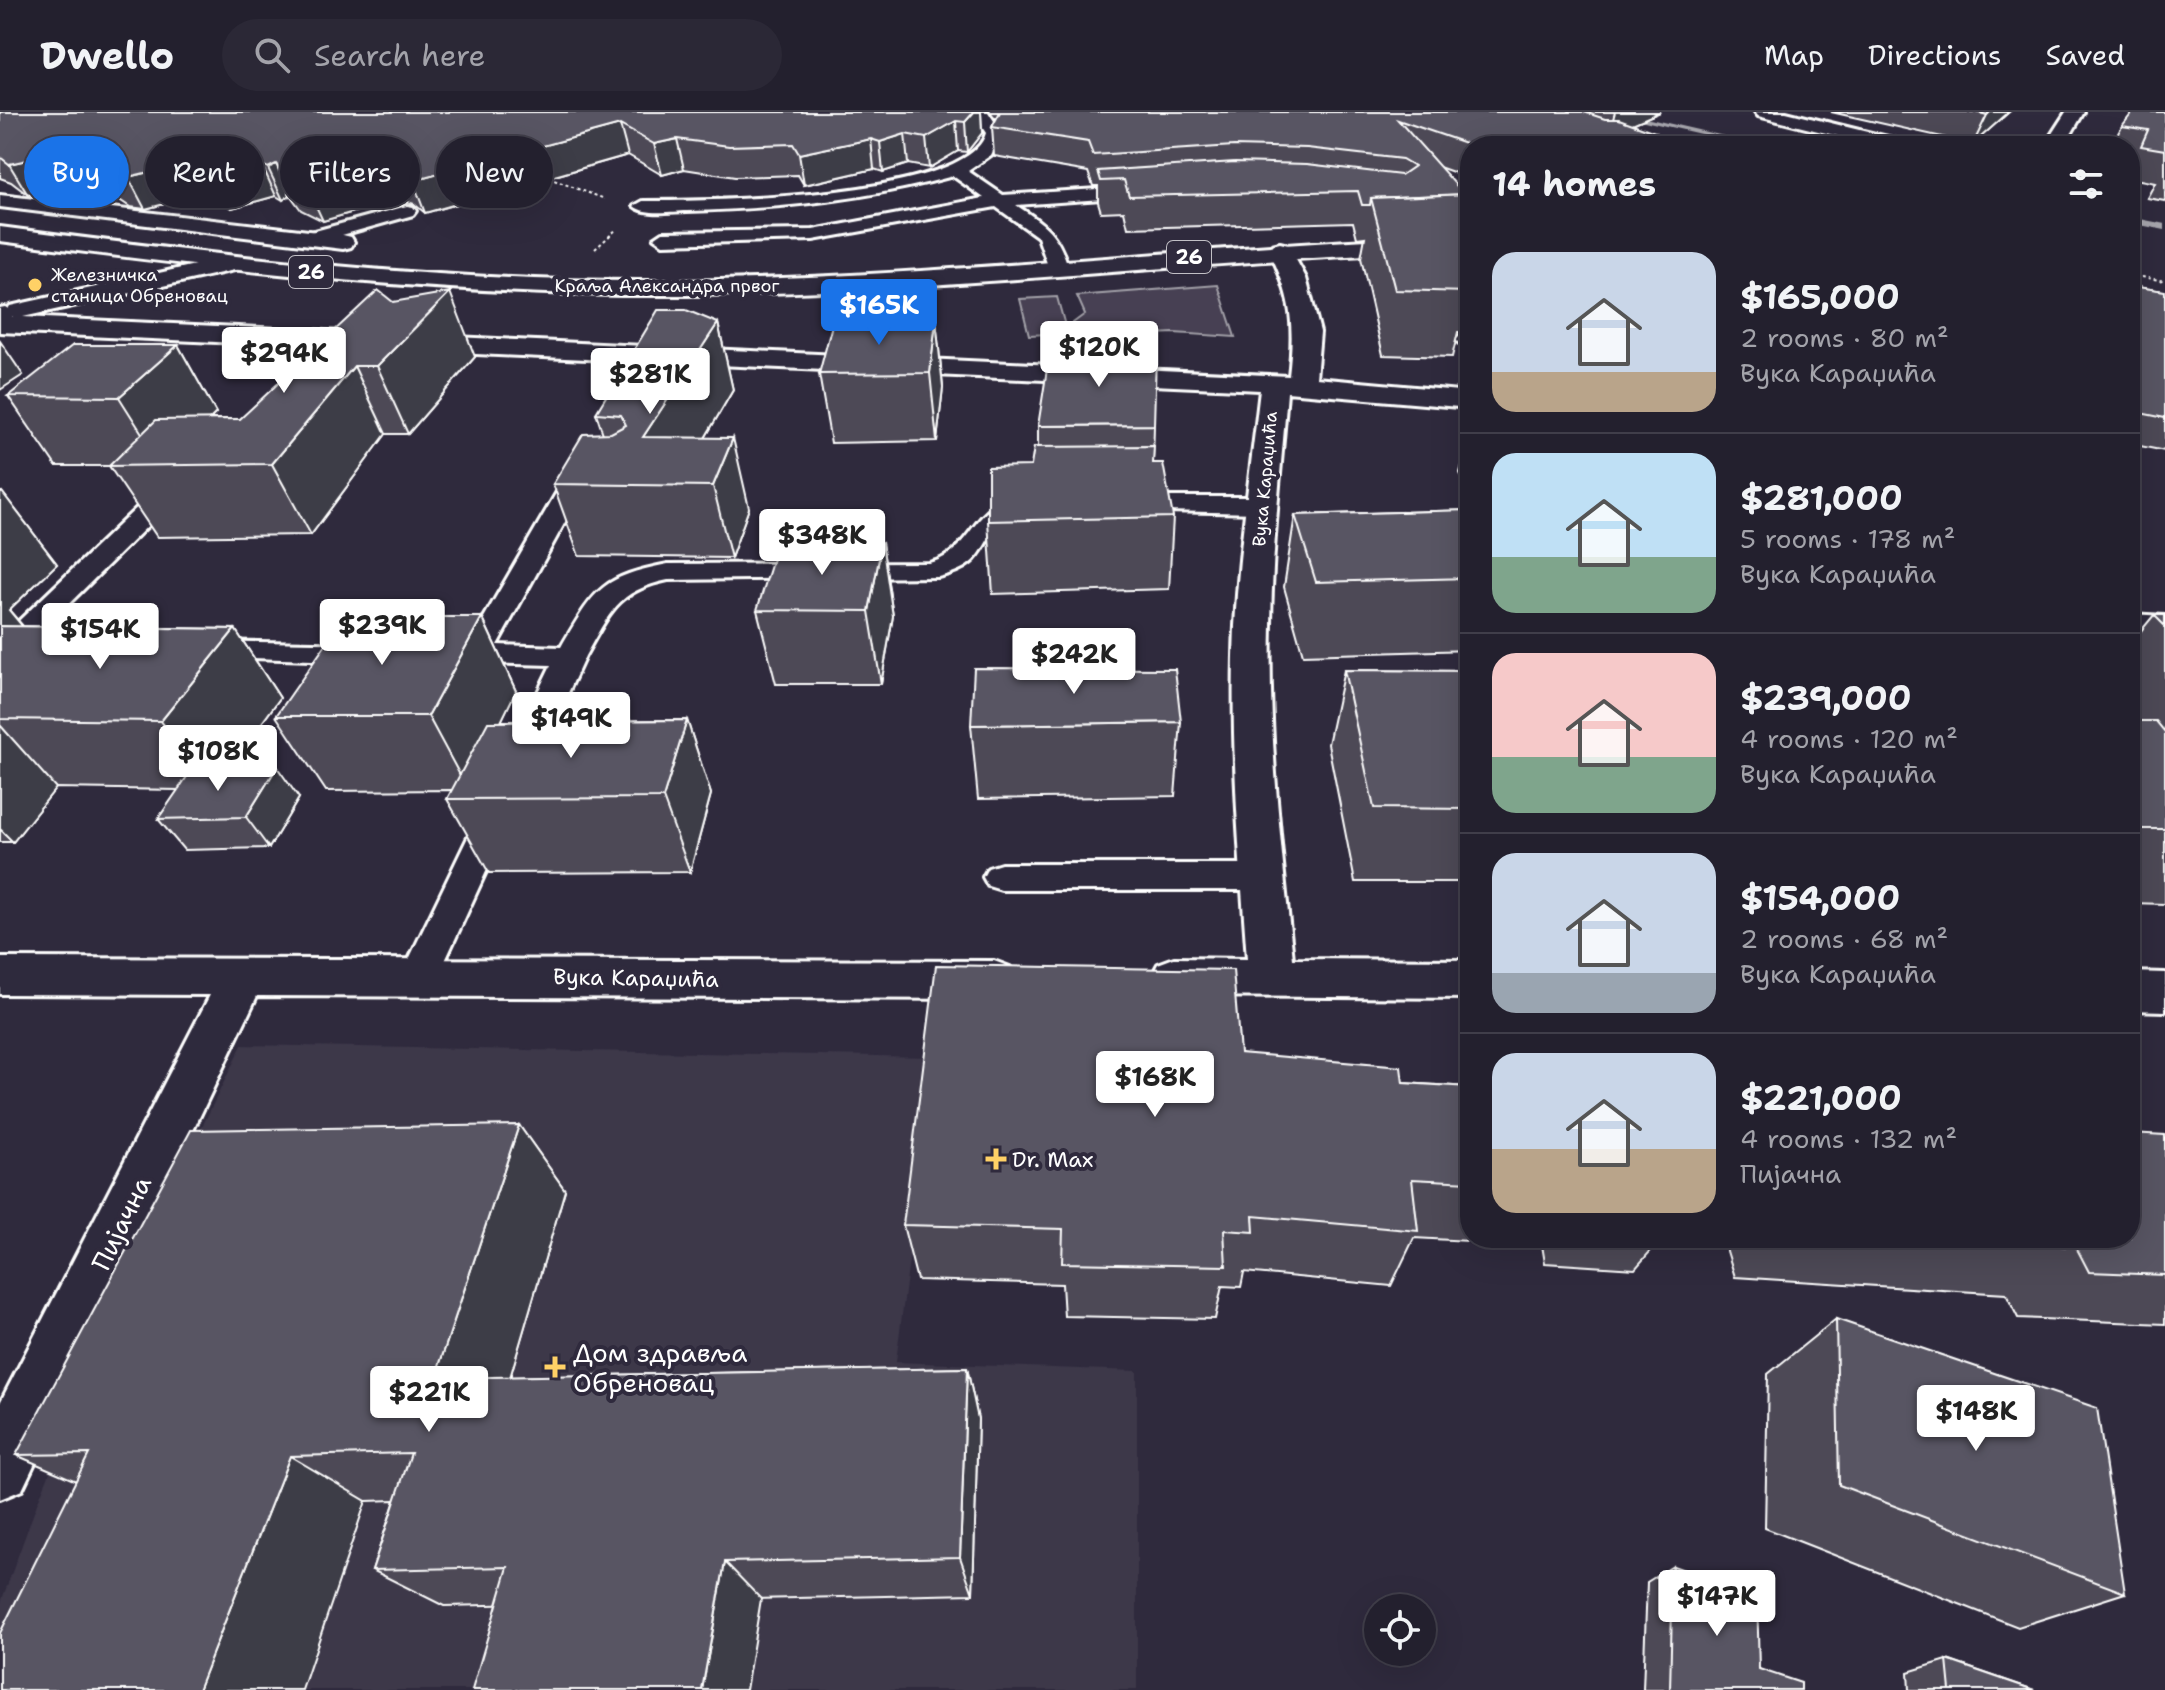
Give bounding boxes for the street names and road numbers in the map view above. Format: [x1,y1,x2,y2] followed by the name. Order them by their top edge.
[1167,241,1211,273] road number: 26
[289,256,333,288] road number: 26
[555,274,779,298] street label: Краља Александра првог
[1247,410,1283,548] street label: Вука Караџића
[553,962,719,994] street label: Вука Караџића
[83,1170,159,1276] street label: Пијачна

